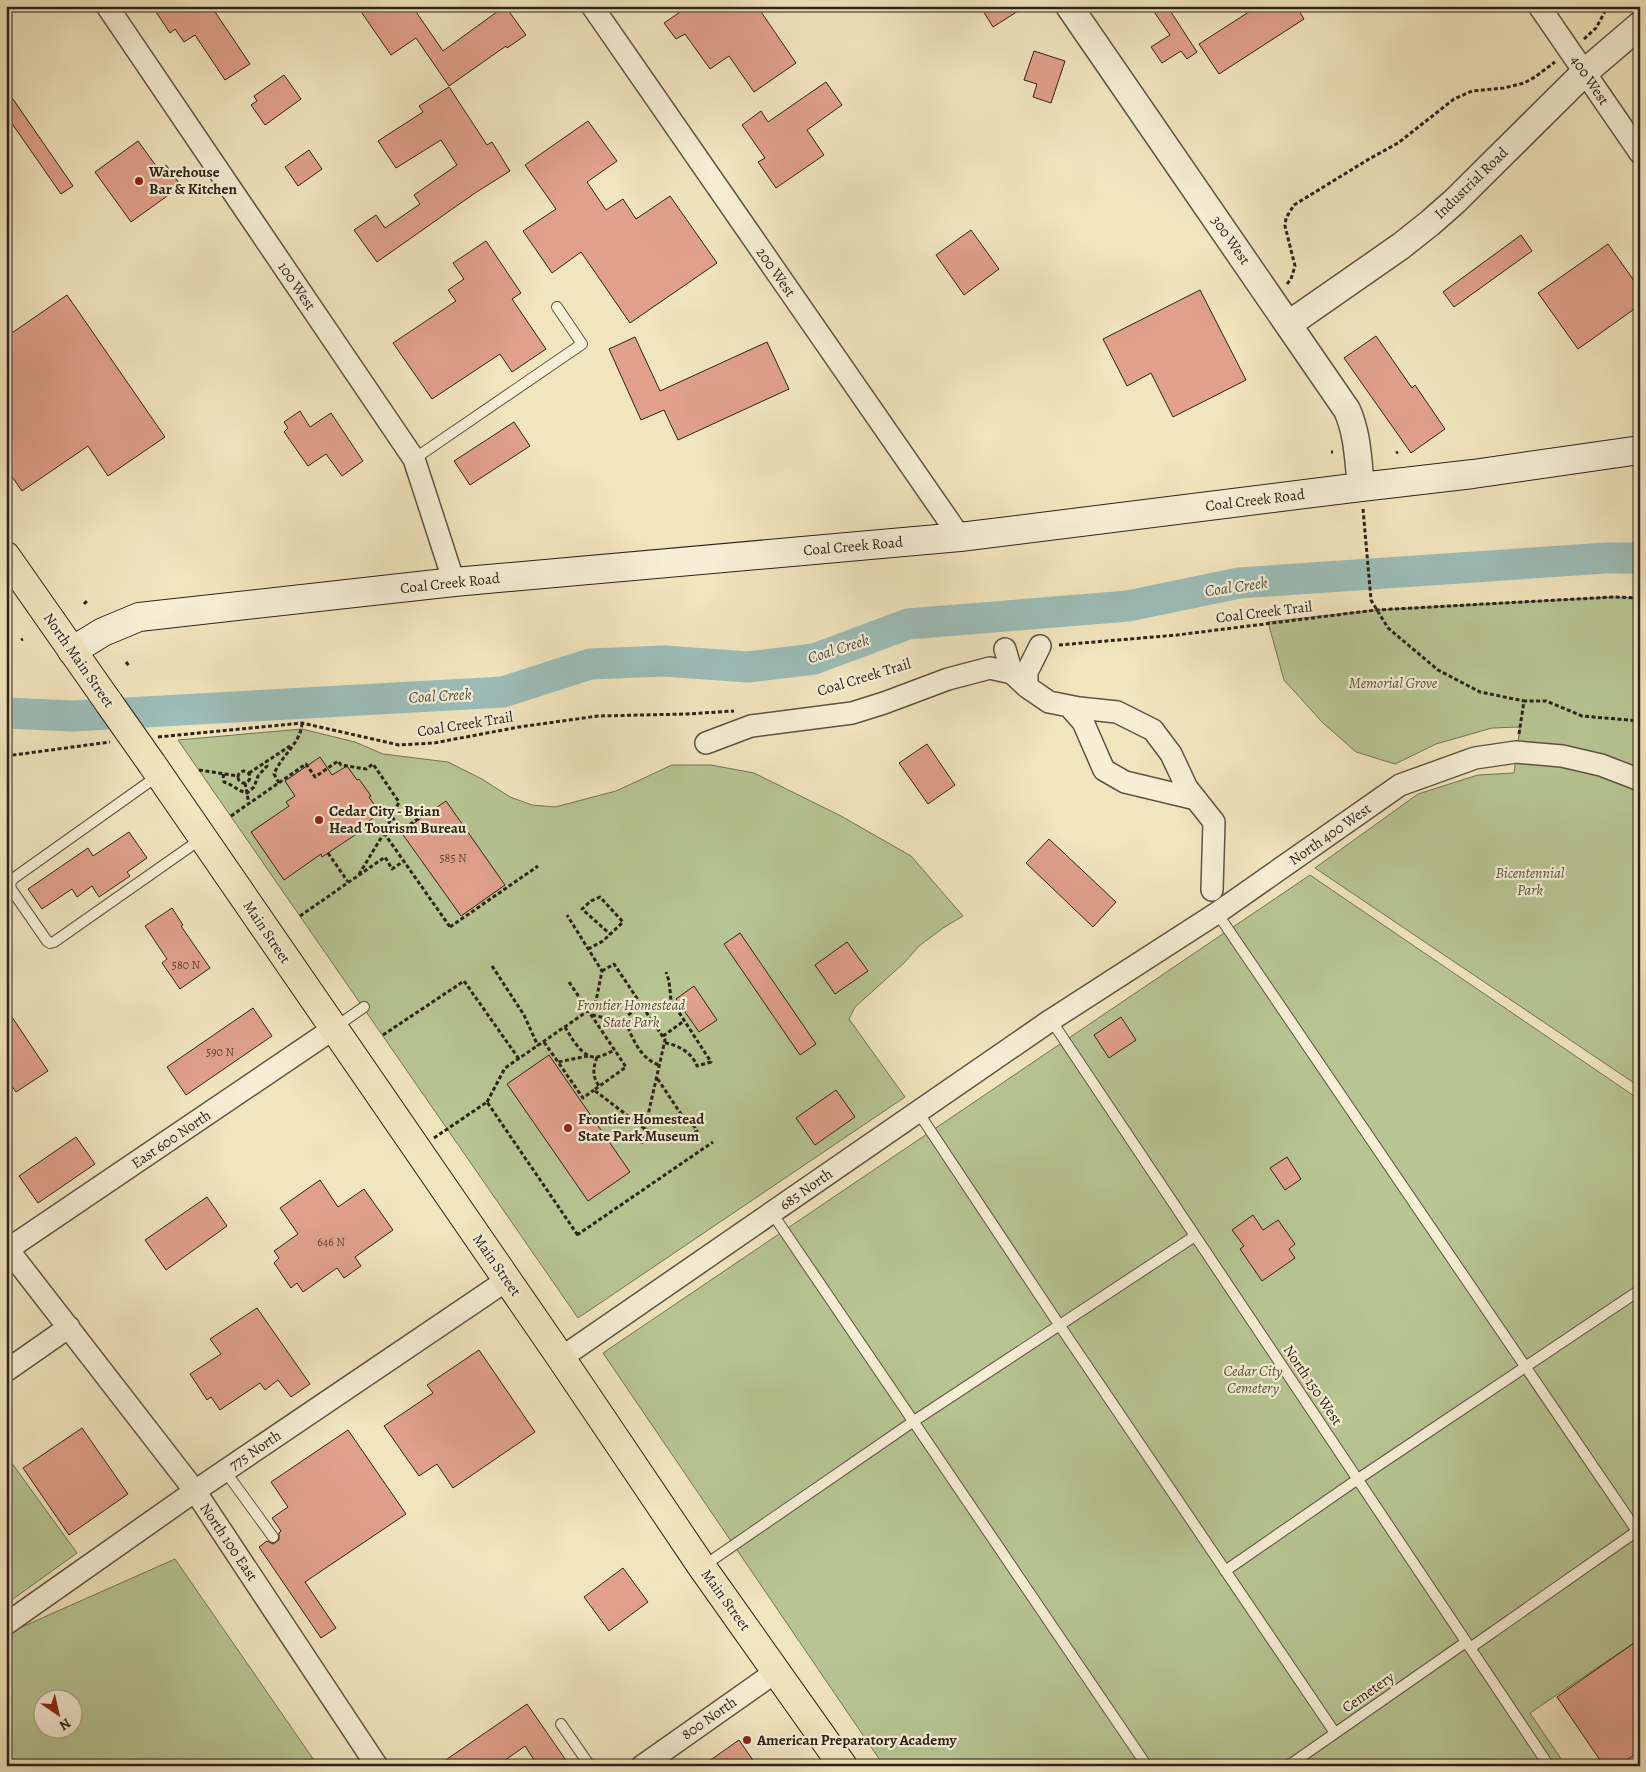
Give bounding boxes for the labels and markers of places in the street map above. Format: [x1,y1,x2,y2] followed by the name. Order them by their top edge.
[148,162,237,199] place label: Warehouse Bar & Kitchen
[133,175,145,187] marker: Warehouse Bar & Kitchen
[329,801,467,838] place label: Cedar City - Brian Head Tourism Bureau
[313,814,325,826] marker: Cedar City - Brian Head Tourism Bureau
[578,1109,705,1146] place label: Frontier Homestead State Park Museum
[562,1122,574,1134] marker: Frontier Homestead State Park Museum
[756,1730,957,1750] place label: American Preparatory Academy
[741,1734,753,1746] marker: American Preparatory Academy

